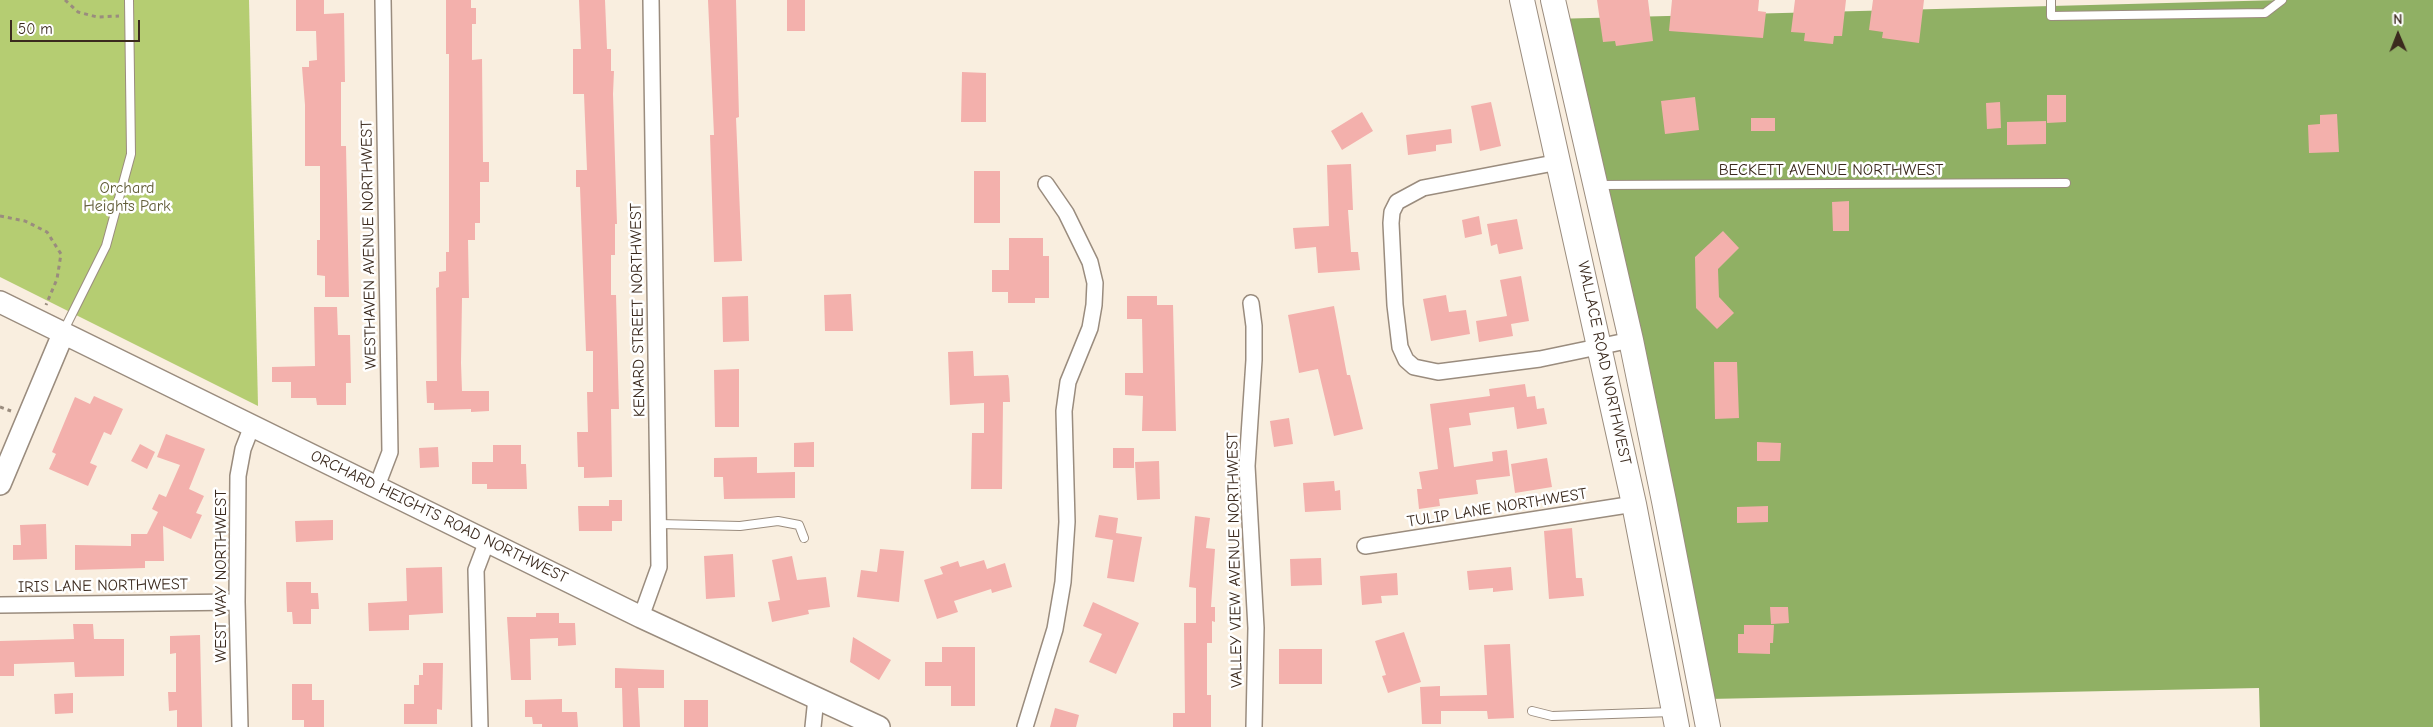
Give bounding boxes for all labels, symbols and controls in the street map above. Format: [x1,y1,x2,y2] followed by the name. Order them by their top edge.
[12,10,142,42] scale bar
[2373,10,2423,60] north arrow
[2393,11,2402,28] text: N
[18,20,53,38] text: 50 m
[357,120,381,370] street label: WESTHAVEN AVENUE NORTHWEST
[1719,160,1943,180] street label: BECKETT AVENUE NORTHWEST
[83,178,171,216] park label: Orchard Heights Park
[627,203,649,417] street label: KENARD STREET NORTHWEST
[1573,259,1635,467] street label: WALLACE ROAD NORTHWEST
[1223,432,1247,688] street label: VALLEY VIEW AVENUE NORTHWEST
[307,446,571,588] street label: ORCHARD HEIGHTS ROAD NORTHWEST
[1406,484,1588,532] street label: TULIP LANE NORTHWEST
[211,489,231,663] street label: WEST WAY NORTHWEST
[18,575,188,597] street label: IRIS LANE NORTHWEST

